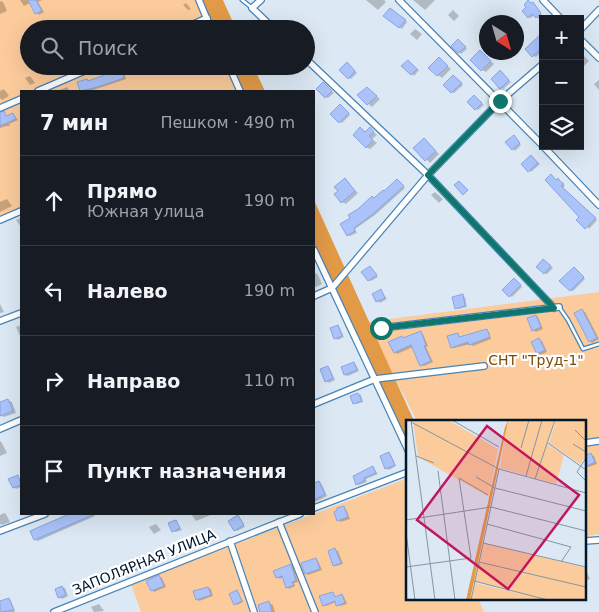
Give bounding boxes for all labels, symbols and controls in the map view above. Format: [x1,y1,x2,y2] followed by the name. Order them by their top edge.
[479,15,524,60] north arrow
[539,15,584,150] map controls
[539,15,584,60] button: +
[20,20,315,75] search box
[38,34,66,62] icon: search
[78,37,138,59] text: Поиск
[539,60,584,105] button: −
[489,90,512,113] route end
[539,105,584,150] button: layers
[40,111,108,135] text: 7 мин
[160,113,295,132] text: Пешком · 490 m
[87,180,157,202] text: Прямо
[40,187,68,215] icon: ahead
[244,191,295,210] text: 190 m
[87,202,204,221] text: Южная улица
[40,277,68,305] icon: left
[87,280,168,302] text: Налево
[244,281,295,300] text: 190 m
[370,317,393,340] route start
[488,352,584,368] park label: СНТ "Труд-1"
[40,367,68,395] icon: right
[87,370,180,392] text: Направо
[244,371,295,390] text: 110 m
[406,420,586,600] inset map
[40,457,68,485] icon: arrive
[87,460,286,482] text: Пункт назначения
[70,526,218,598] street label: ЗАПОЛЯРНАЯ УЛИЦА

